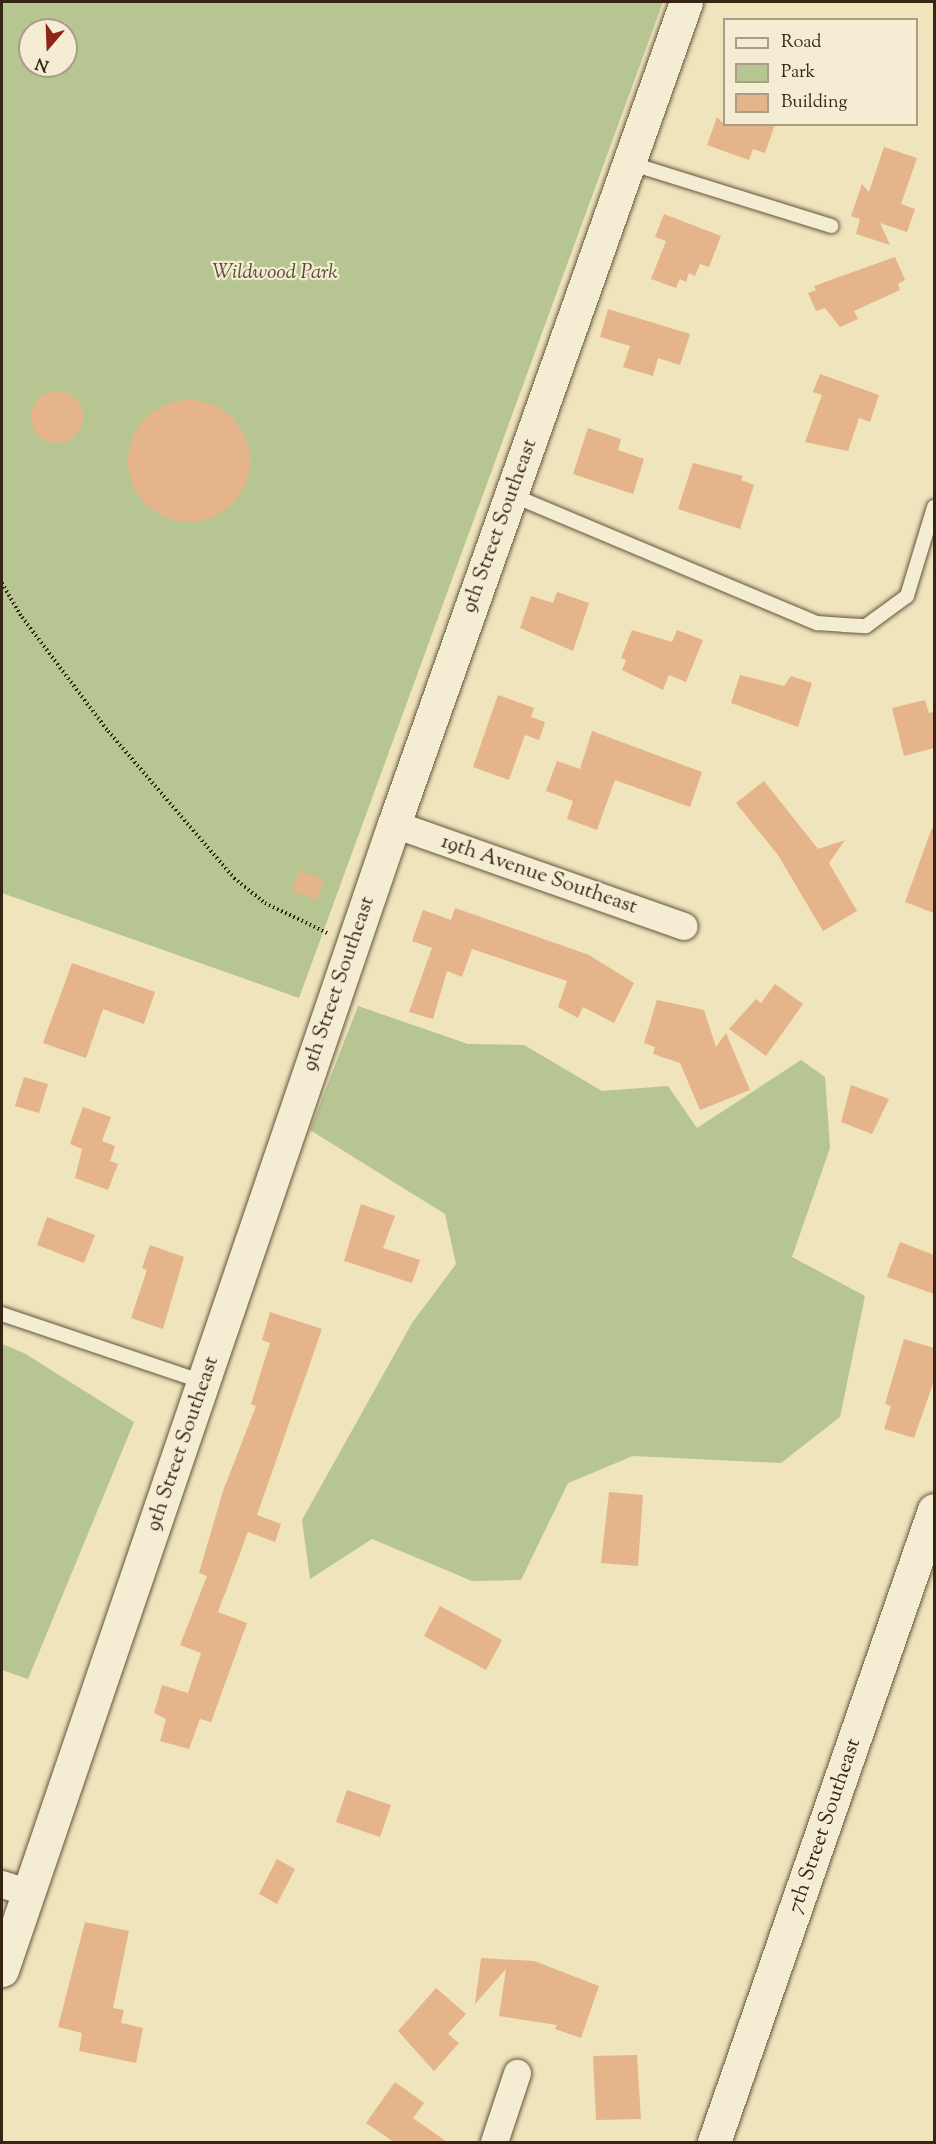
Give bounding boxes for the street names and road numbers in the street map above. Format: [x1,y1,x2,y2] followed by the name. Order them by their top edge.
[457,436,543,616] street label: 9th Street Southeast
[438,830,640,920] street label: 19th Avenue Southeast
[297,893,381,1075] street label: 9th Street Southeast
[141,1353,225,1535] street label: 9th Street Southeast
[783,1735,867,1917] street label: 7th Street Southeast

